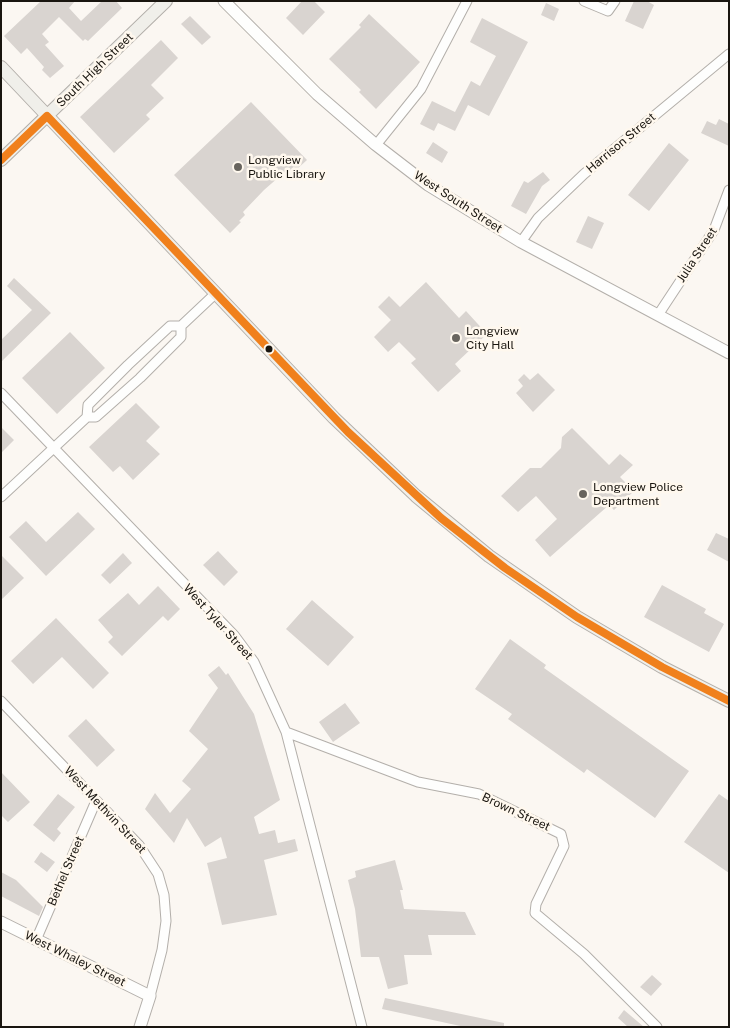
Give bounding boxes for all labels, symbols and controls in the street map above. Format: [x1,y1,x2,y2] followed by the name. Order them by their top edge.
[54,30,136,110] street label: South High Street
[583,110,659,176] street label: Harrison Street
[248,153,325,181] place label: Longview Public Library
[232,161,244,173] marker: Longview Public Library
[411,168,505,236] street label: West South Street
[674,225,720,285] street label: Julia Street
[466,324,519,352] place label: Longview City Hall
[450,332,462,344] marker: Longview City Hall
[264,344,274,354] unlabelled marker
[593,480,683,508] place label: Longview Police Department
[577,488,589,500] marker: Longview Police Department
[180,581,256,663] street label: West Tyler Street
[61,764,149,856] street label: West Methvin Street
[480,790,552,834] street label: Brown Street
[45,834,87,908] street label: Bethel Street
[22,928,128,990] street label: West Whaley Street

